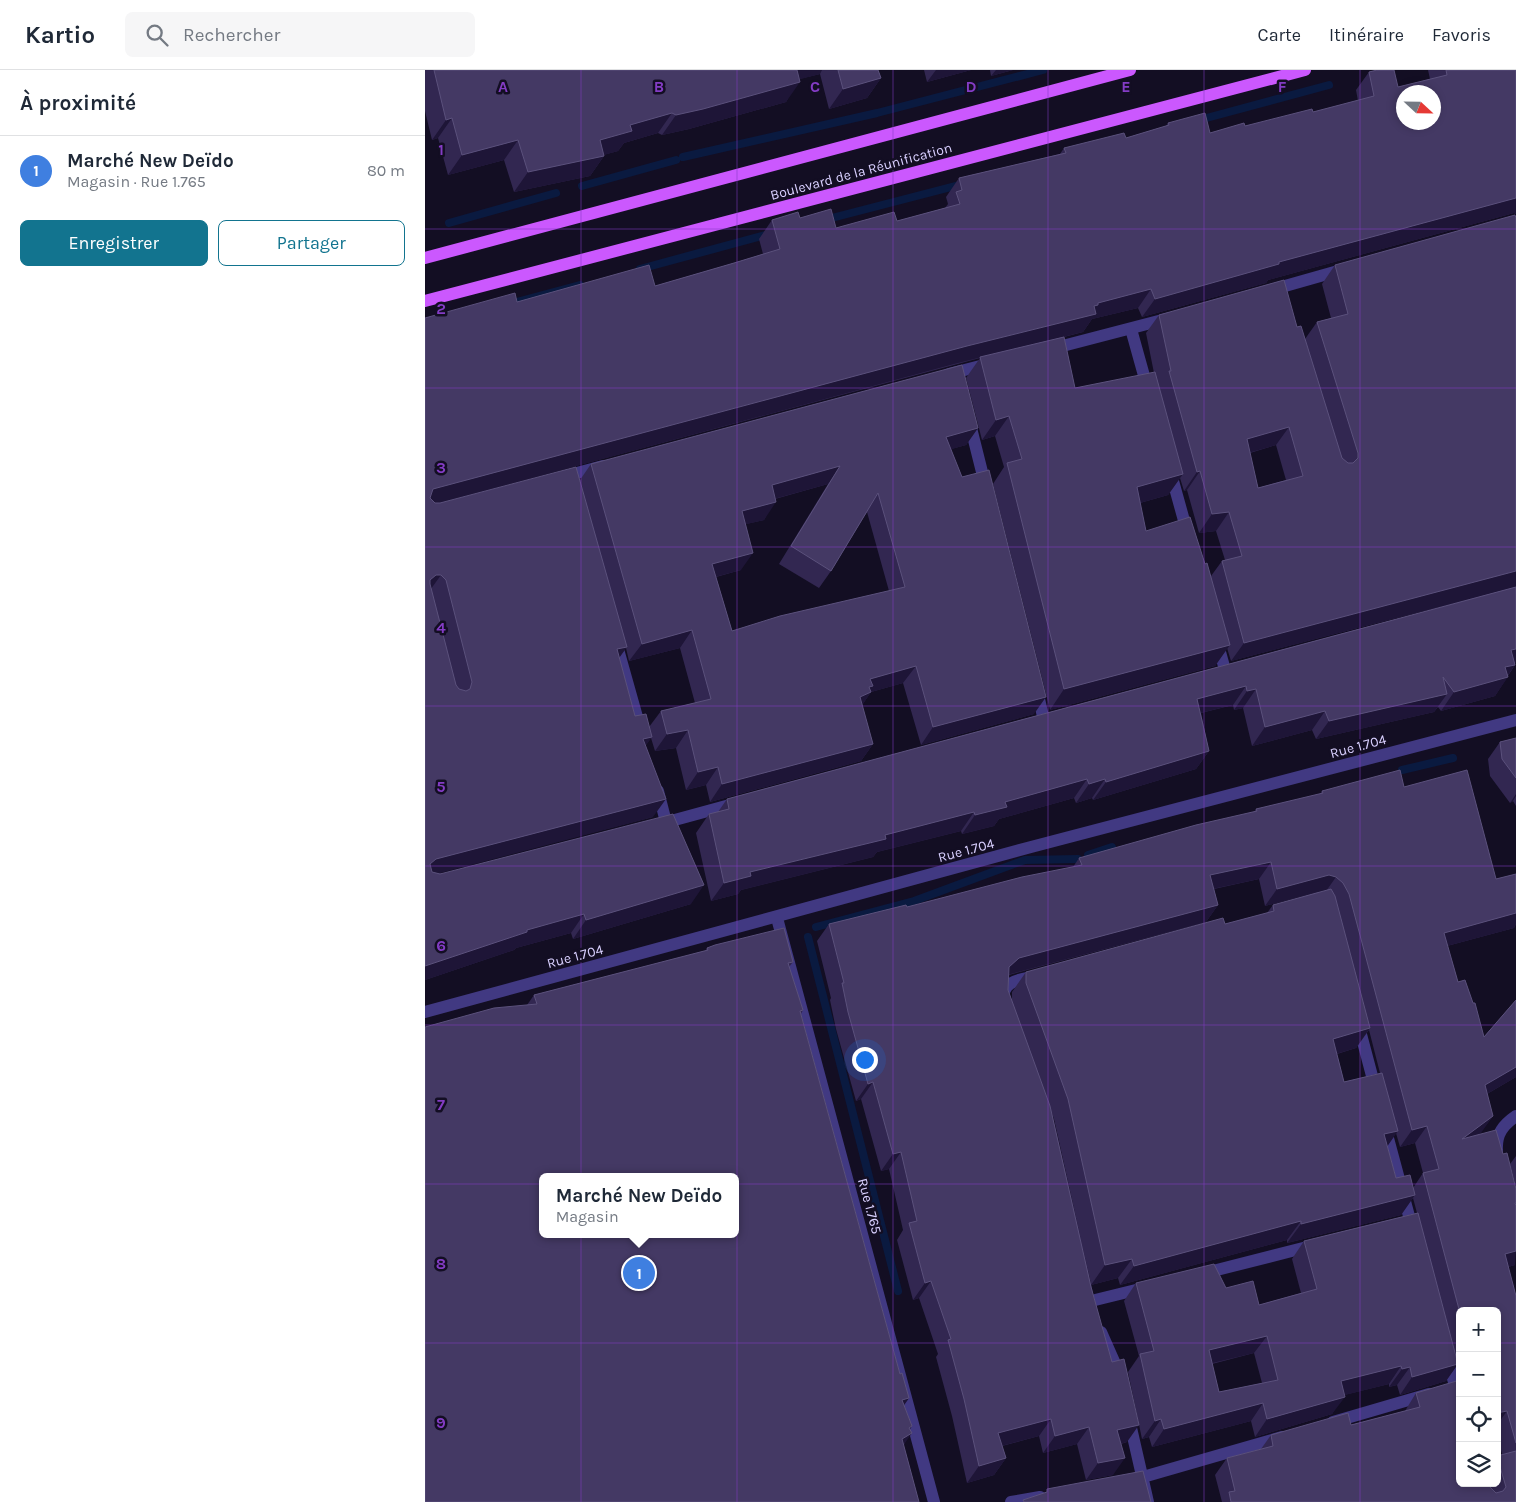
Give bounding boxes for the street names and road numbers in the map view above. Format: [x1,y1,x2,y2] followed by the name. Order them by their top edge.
[768,139,954,204] street label: Boulevard de la Réunification
[1328,731,1388,762] street label: Rue 1.704
[936,835,996,866] street label: Rue 1.704
[545,941,605,972] street label: Rue 1.704
[854,1176,885,1236] street label: Rue 1.765

